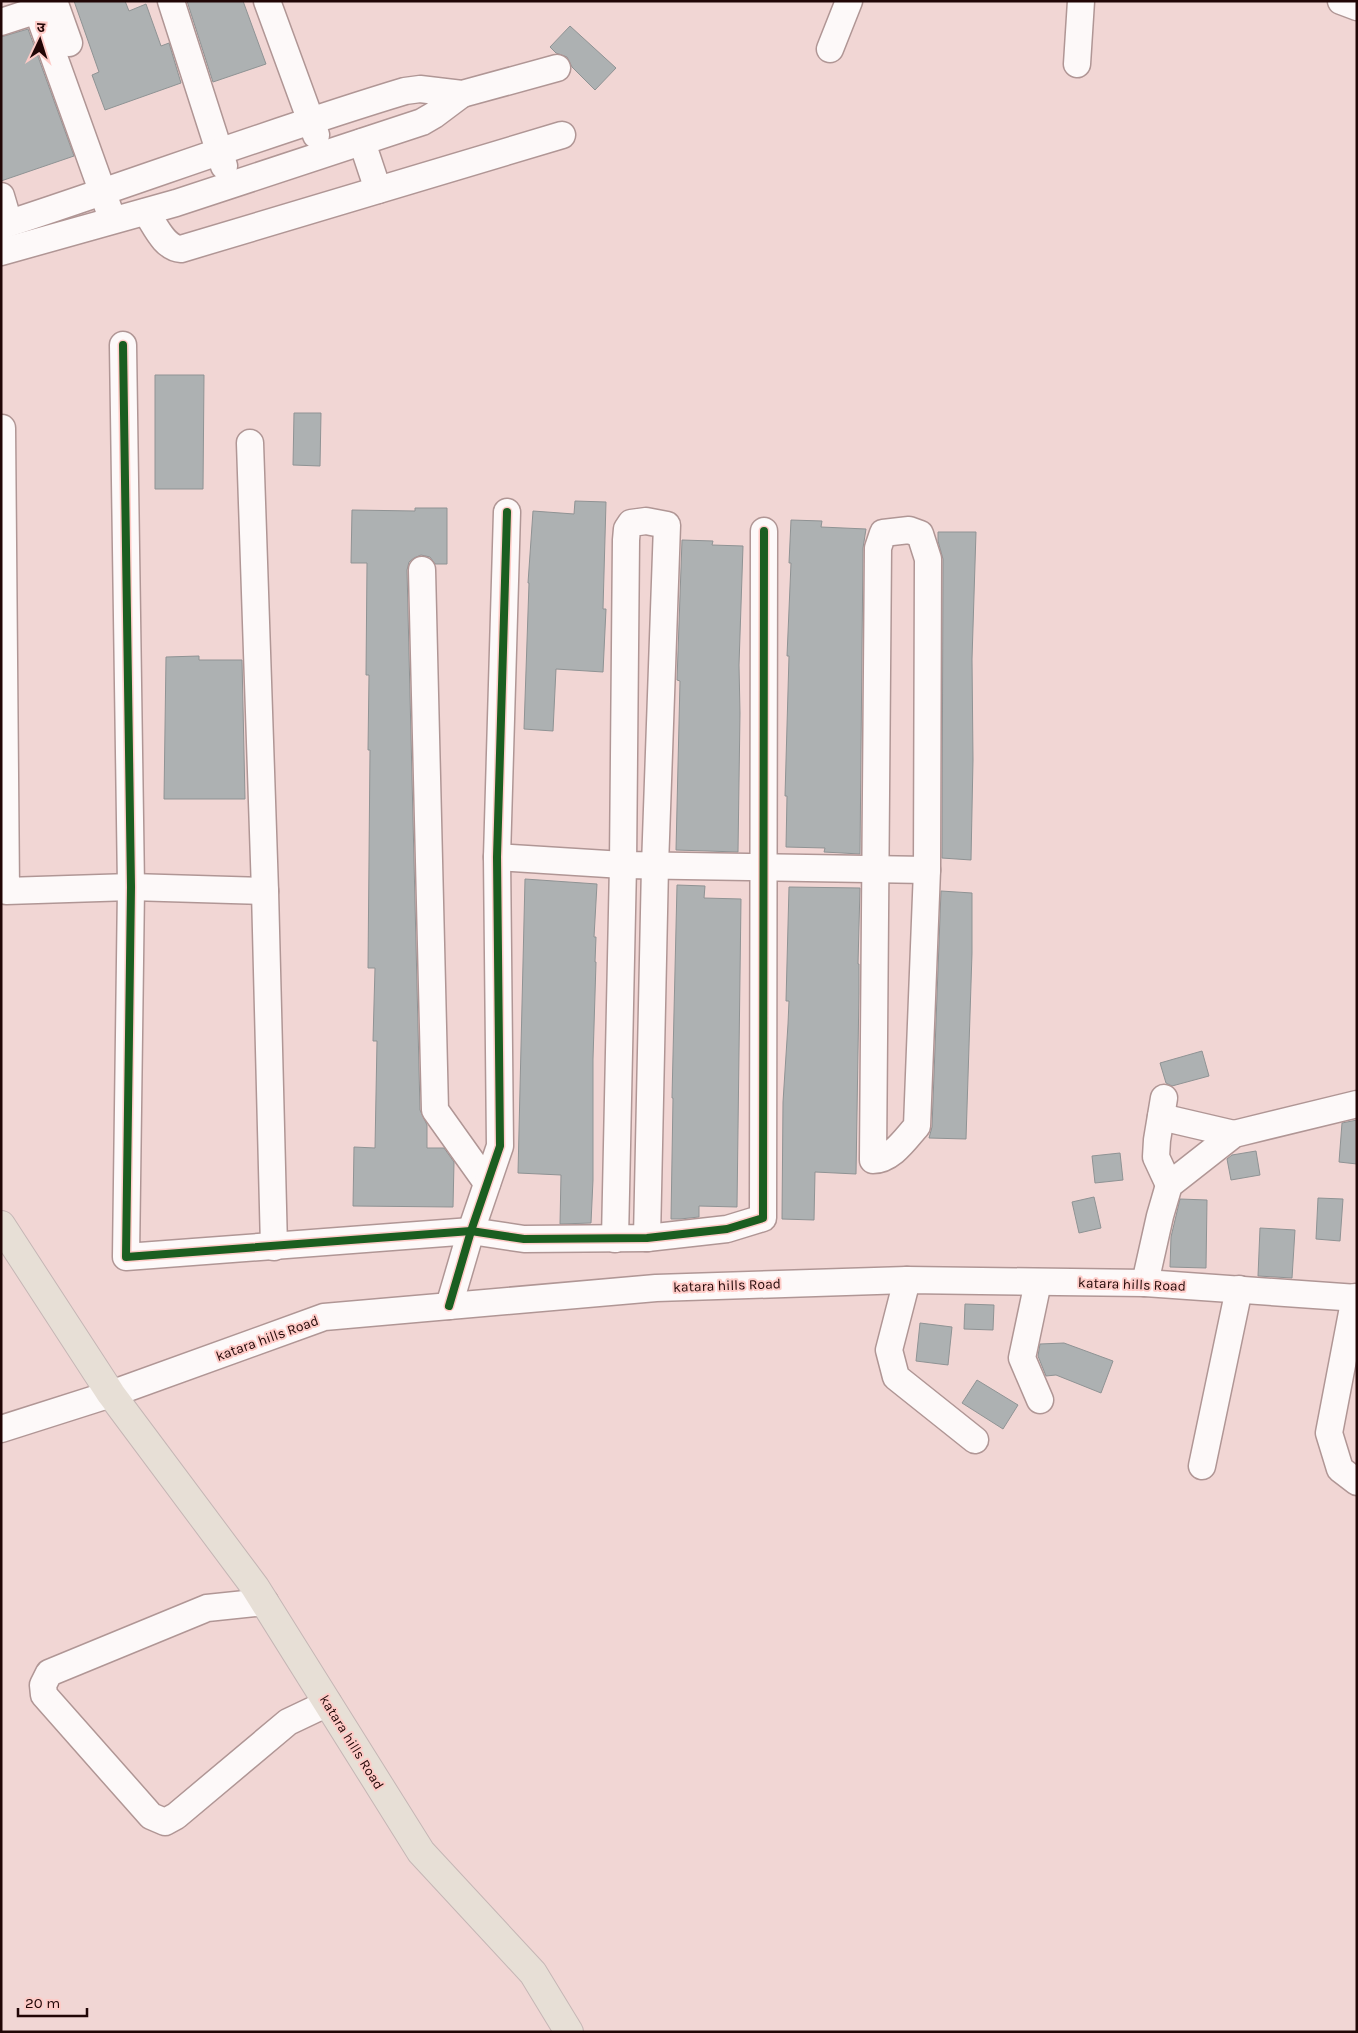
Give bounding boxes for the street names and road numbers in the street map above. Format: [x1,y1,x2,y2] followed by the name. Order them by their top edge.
[1078,1274,1186,1295] street label: katara hills Road
[673,1275,781,1296] street label: katara hills Road
[214,1312,321,1365] street label: katara hills Road
[316,1692,387,1793] street label: katara hills Road

